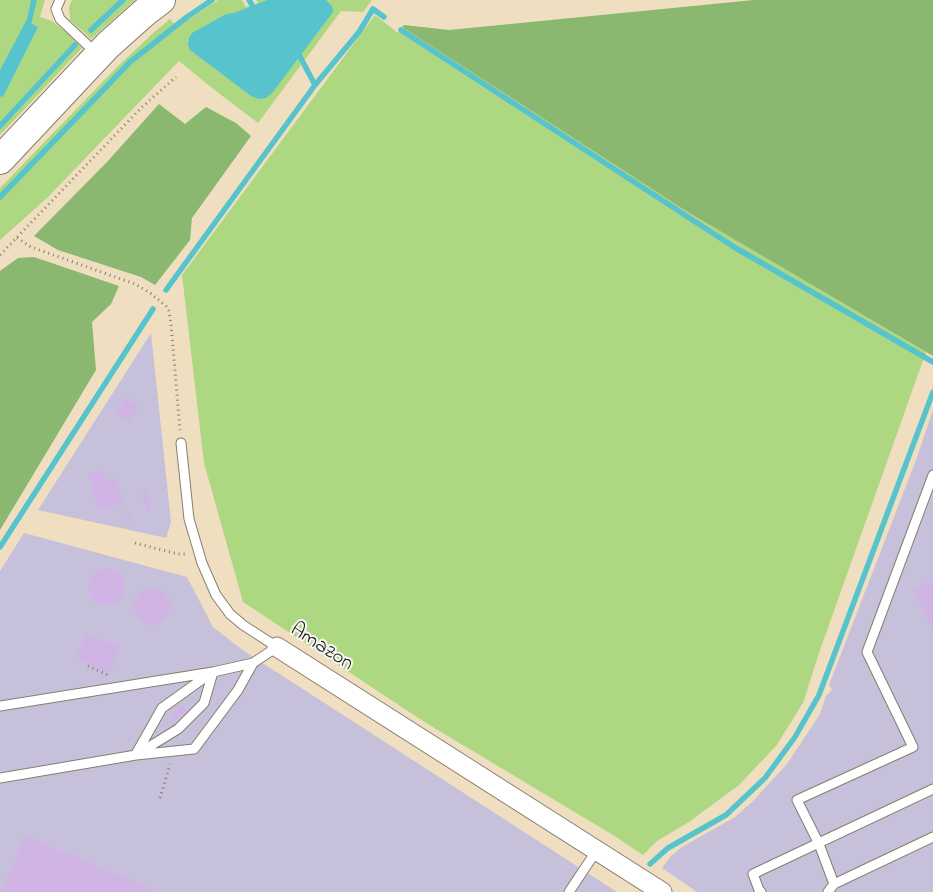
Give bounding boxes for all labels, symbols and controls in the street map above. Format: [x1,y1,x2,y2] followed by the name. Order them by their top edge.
[285,618,357,678] street label: Amazon

